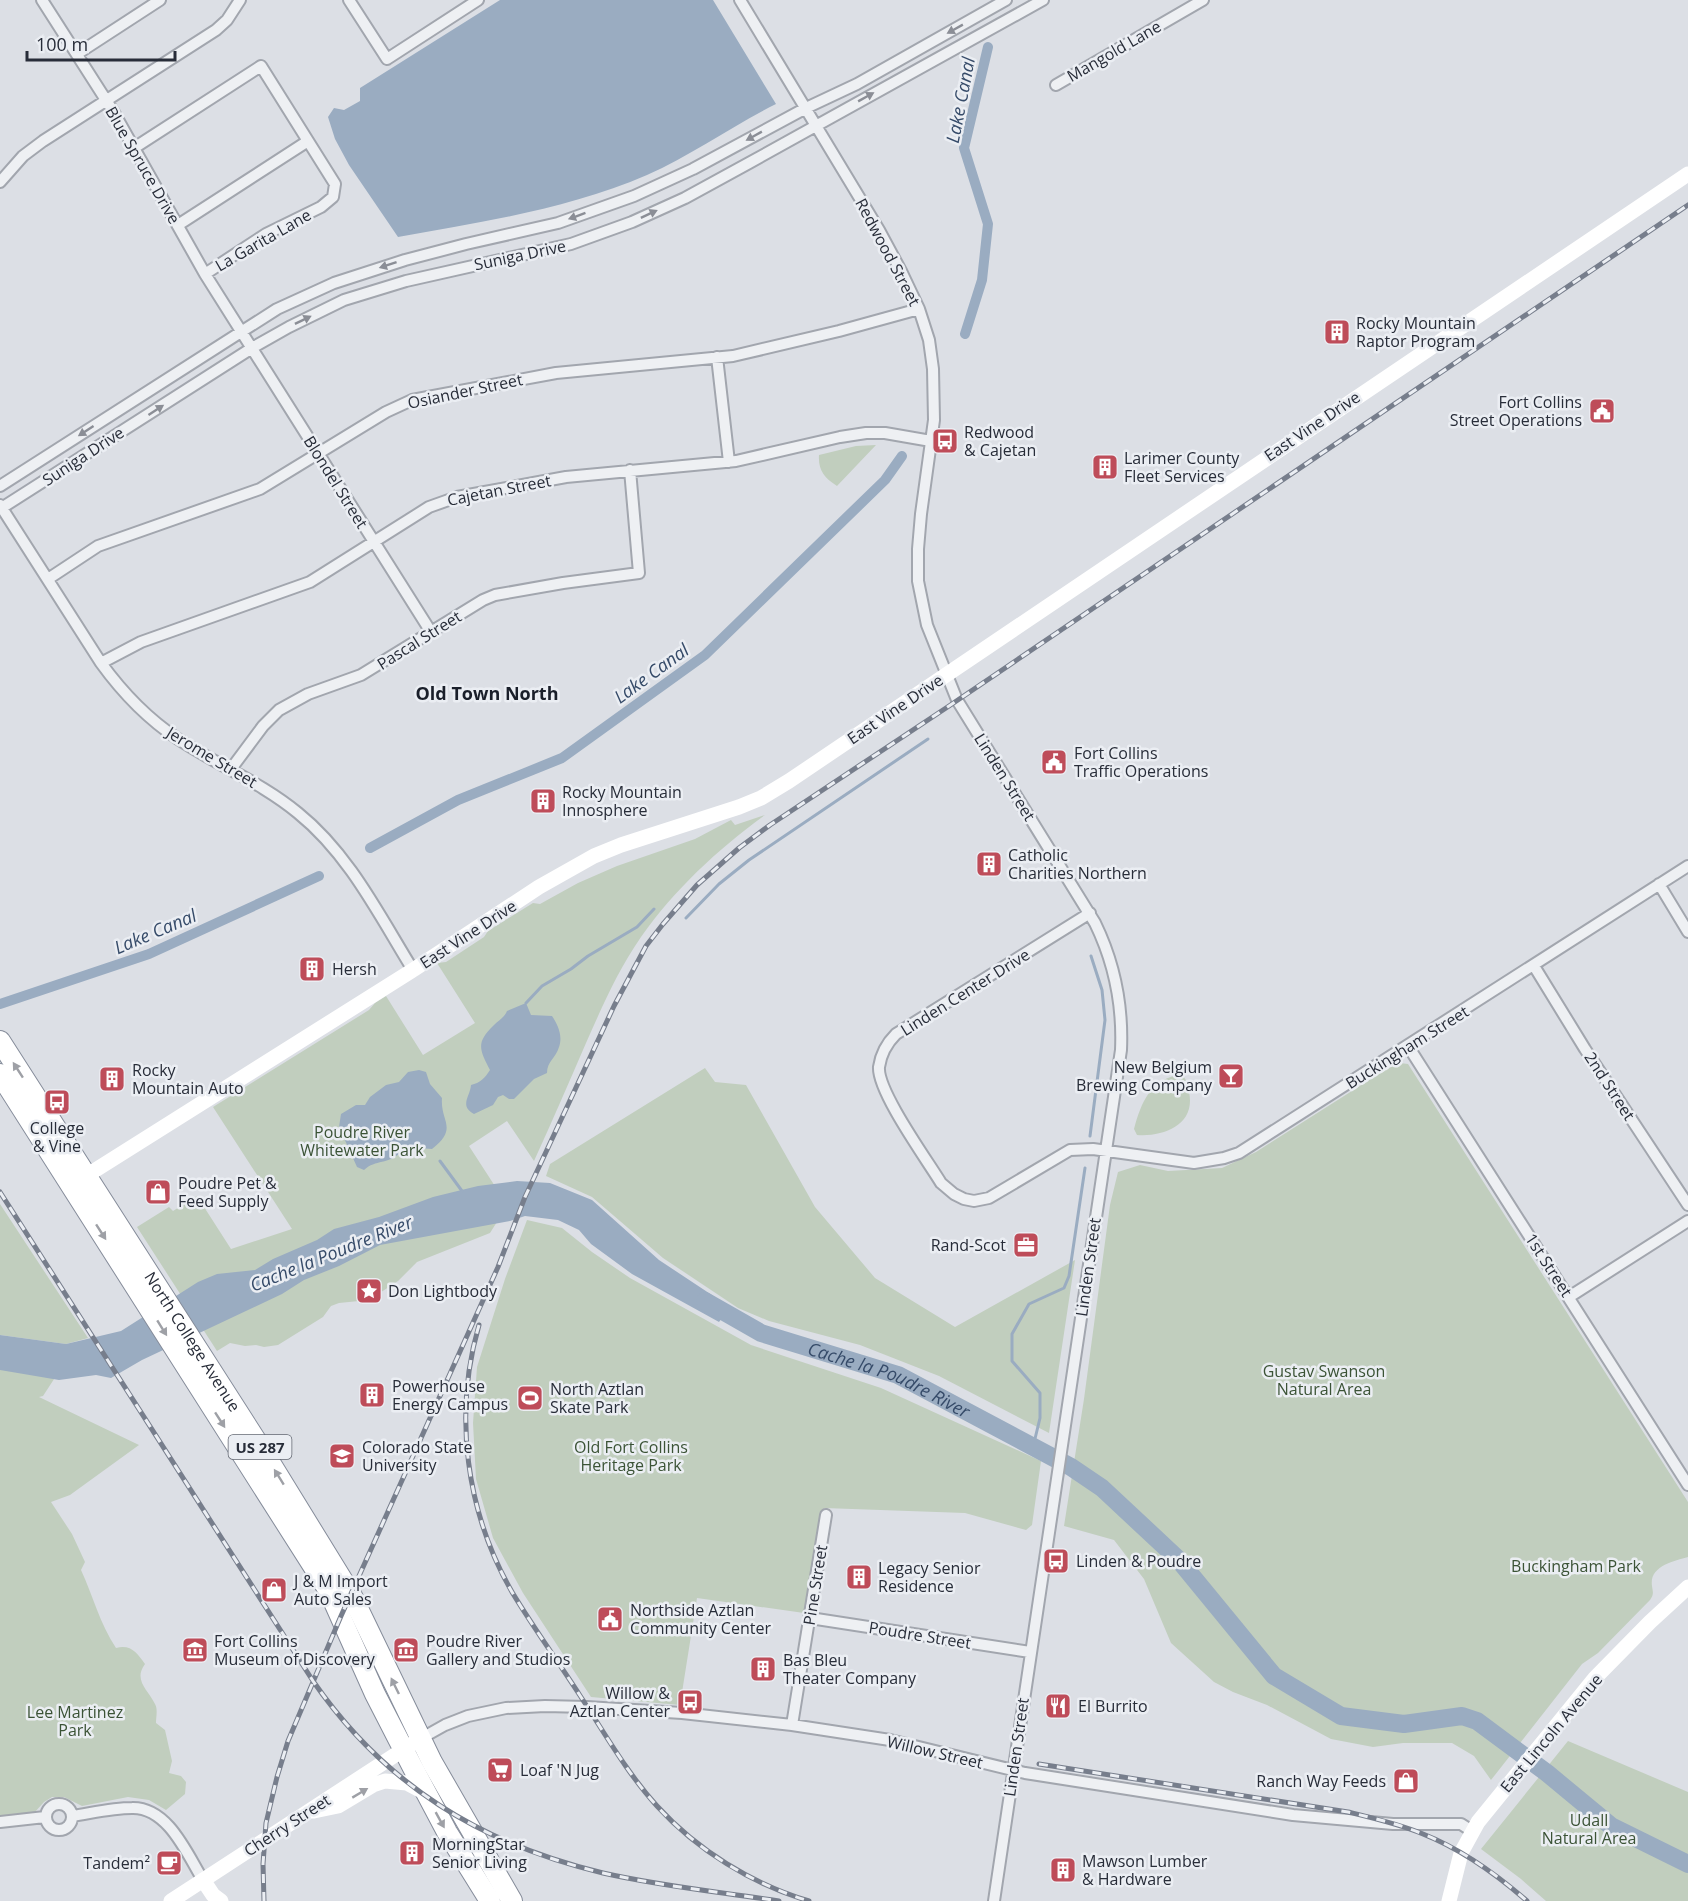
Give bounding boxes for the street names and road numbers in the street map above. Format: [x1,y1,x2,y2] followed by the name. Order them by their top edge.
[1063,15,1165,87] street label: Mangold Lane
[100,102,186,228] street label: Blue Spruce Drive
[850,194,926,310] street label: Redwood Street
[211,204,315,276] street label: La Garita Lane
[472,235,568,275] street label: Suniga Drive
[406,368,525,414] street label: Osiander Street
[1260,386,1364,466] street label: East Vine Drive
[38,421,128,491] street label: Suniga Drive
[299,431,373,533] street label: Blondel Street
[445,469,553,511] street label: Cajetan Street
[373,605,466,675] street label: Pascal Street
[843,669,947,749] street label: East Vine Drive
[161,720,262,793] street label: Jerome Street
[969,729,1041,825] street label: Linden Street
[415,895,521,973] street label: East Vine Drive
[896,943,1034,1041] street label: Linden Center Drive
[1341,1000,1473,1094] street label: Buckingham Street
[1580,1047,1641,1125] street label: 2nd Street
[1070,1216,1106,1318] street label: Linden Street
[1520,1229,1578,1301] street label: 1st Street
[140,1267,246,1416] street label: North College Avenue
[228,1435,292,1459] road number: US 287
[798,1543,832,1627] street label: Pine Street
[867,1616,973,1654] street label: Poudre Street
[1495,1669,1607,1797] street label: East Lincoln Avenue
[998,1696,1034,1798] street label: Linden Street
[885,1730,985,1774] street label: Willow Street
[240,1789,335,1861] street label: Cherry Street

